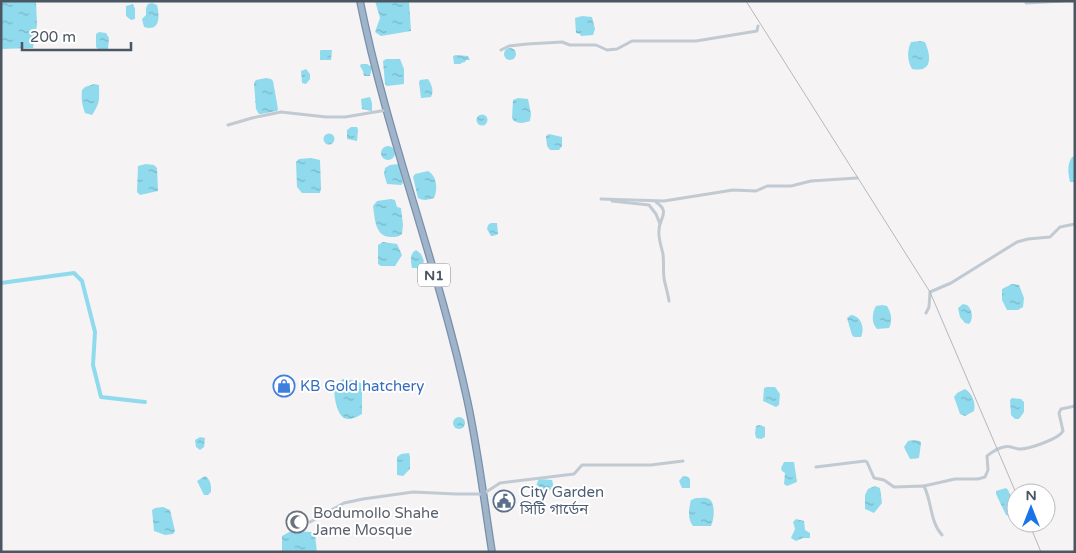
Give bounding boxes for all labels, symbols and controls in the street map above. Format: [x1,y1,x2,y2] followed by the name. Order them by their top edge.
[22,20,131,52] scale bar
[30,28,76,46] text: 200 m
[418,264,450,286] road number: N1
[272,374,296,398] shop icon: KB Gold hatchery
[300,377,424,395] place label: KB Gold hatchery
[519,483,604,518] place label: City Garden সিটি গার্ডেন
[1006,483,1056,533] north arrow
[1025,487,1037,504] text: N
[492,489,516,513] public building icon: City Garden সিটি গার্ডেন
[313,504,439,539] place label: Bodumollo Shahe Jame Mosque
[285,510,309,534] mosque icon: Bodumollo Shahe Jame Mosque

